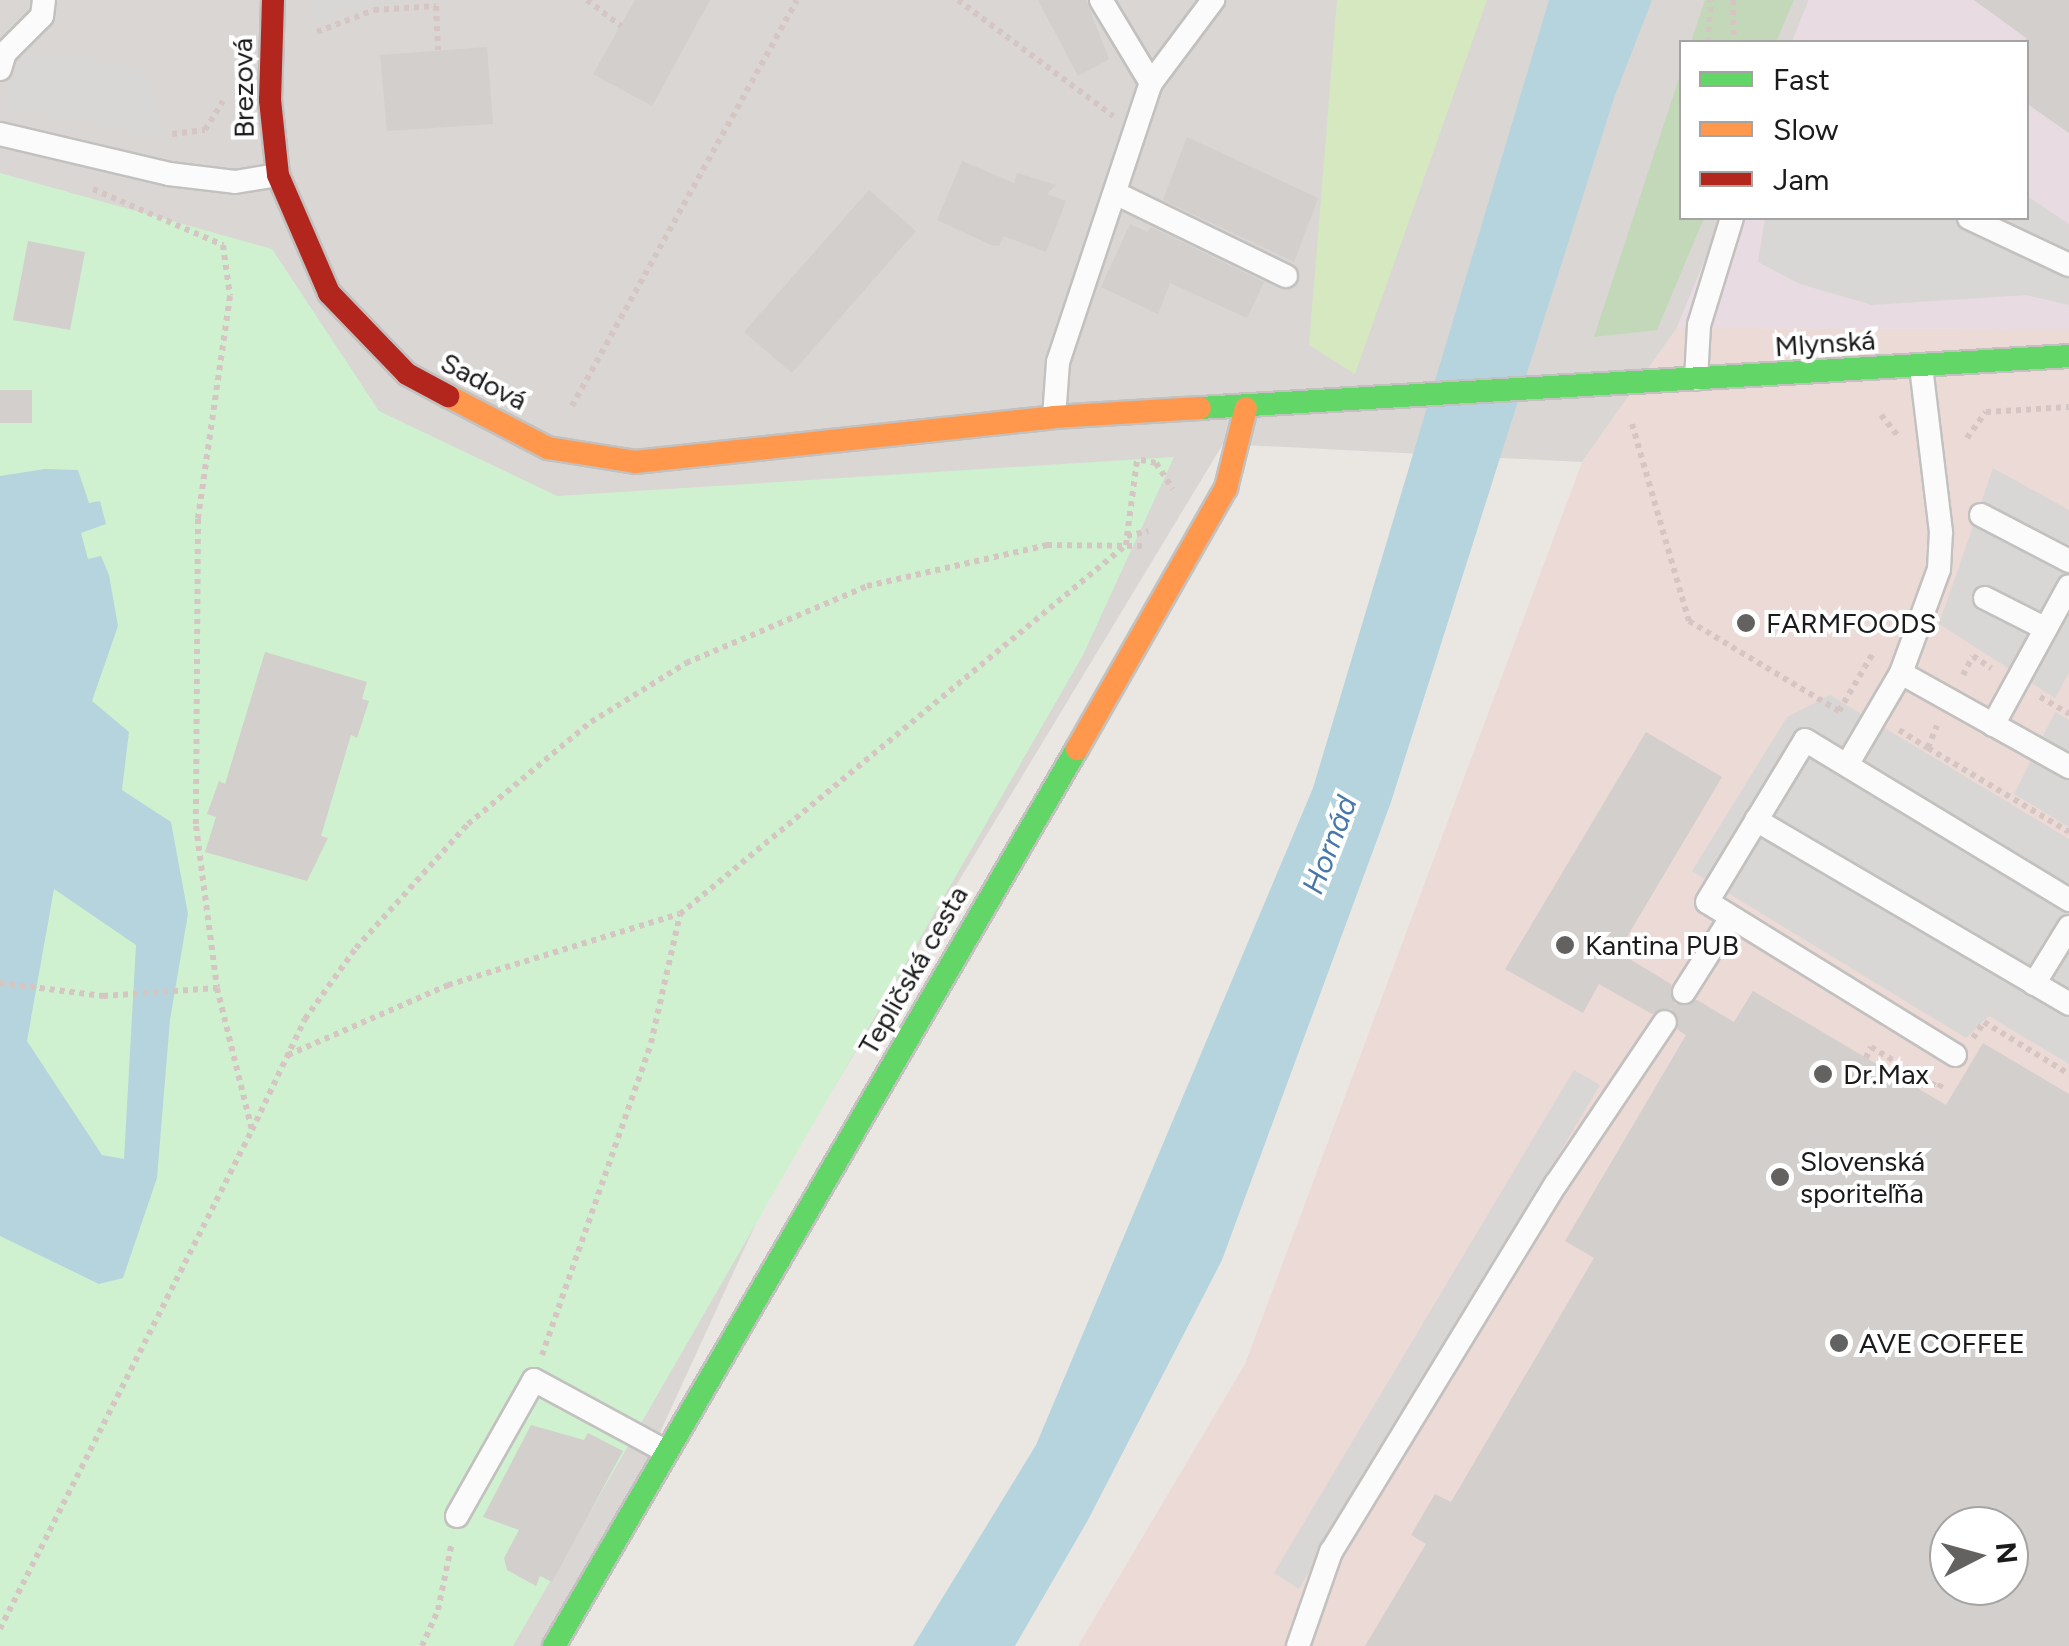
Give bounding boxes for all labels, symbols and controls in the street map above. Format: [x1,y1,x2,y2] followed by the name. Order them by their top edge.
[225,38,261,138] street label: Brezová
[1679,40,2029,220] legend
[1773,61,1830,98] text: Fast
[1773,111,1839,148] text: Slow
[1773,161,1829,198] text: Jam
[1774,323,1876,363] street label: Mlynská
[435,345,533,417] street label: Sadová
[1766,606,1936,640] place label: FARMFOODS
[1735,612,1757,634] marker: FARMFOODS
[1295,791,1365,899] water label: Hornád
[851,880,975,1060] street label: Tepličská cesta
[1585,928,1739,962] place label: Kantina PUB
[1554,934,1576,956] marker: Kantina PUB
[1843,1057,1929,1091] place label: Dr.Max
[1812,1063,1834,1085] marker: Dr.Max
[1800,1144,1925,1210] place label: Slovenská sporiteľňa
[1769,1166,1791,1188] marker: Slovenská sporiteľňa
[1859,1326,2025,1360] place label: AVE COFFEE
[1828,1332,1850,1354] marker: AVE COFFEE
[1929,1506,2029,1606] north arrow
[1989,1541,2025,1566] text: N

